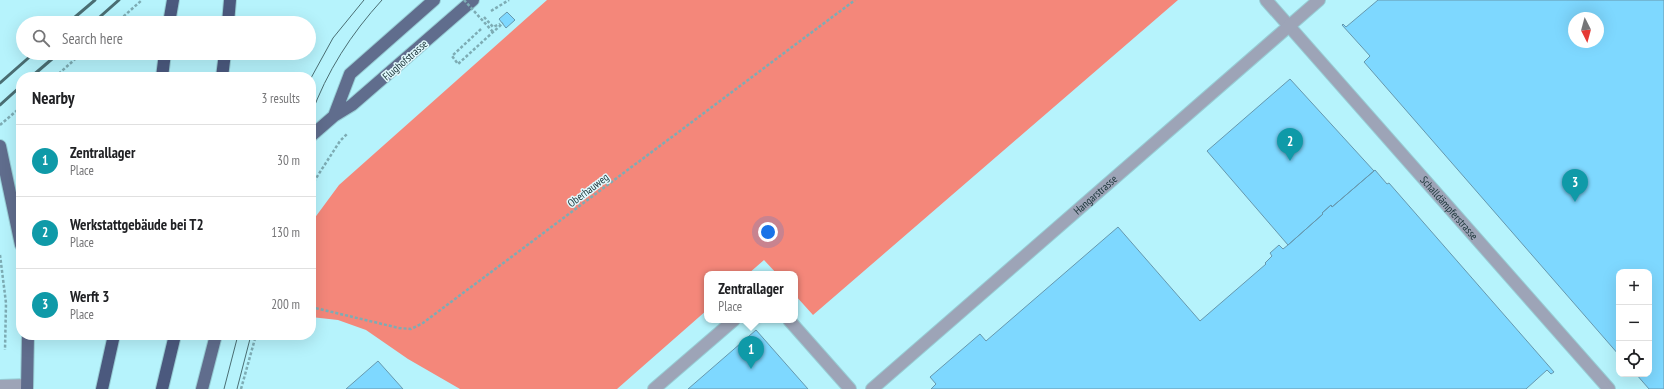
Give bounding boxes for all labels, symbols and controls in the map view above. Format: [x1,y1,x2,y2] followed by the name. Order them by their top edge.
[1568,12,1604,48] north arrow
[16,16,316,60] search box
[30,27,52,49] icon: search
[62,29,123,48] text: Search here
[380,36,431,83] street label: Flughofstrasse
[32,87,75,109] text: Nearby
[261,90,300,107] text: 3 results
[1277,128,1303,161] pin: 2
[70,143,135,162] text: Zentrallager
[42,152,48,169] text: 1
[277,152,300,169] text: 30 m
[70,162,94,179] text: Place
[1562,169,1588,202] pin: 3
[565,170,612,210] street label: Oberhauweg
[1071,172,1120,218] street label: Hangarstrasse
[1417,173,1481,243] street label: Schalldämpferstrasse
[70,215,204,234] text: Werkstattgebäude bei T2
[758,222,778,242] your location
[42,224,48,241] text: 2
[271,224,300,241] text: 130 m
[70,234,94,251] text: Place
[1616,269,1652,377] map controls
[1616,269,1652,305] button: +
[704,271,798,323] popup
[718,279,784,298] text: Zentrallager
[70,287,109,306] text: Werft 3
[42,296,48,313] text: 3
[271,296,300,313] text: 200 m
[718,298,742,315] text: Place
[1616,305,1652,341] button: −
[70,306,94,323] text: Place
[738,336,764,369] pin: 1
[1616,341,1652,377] button: locate

